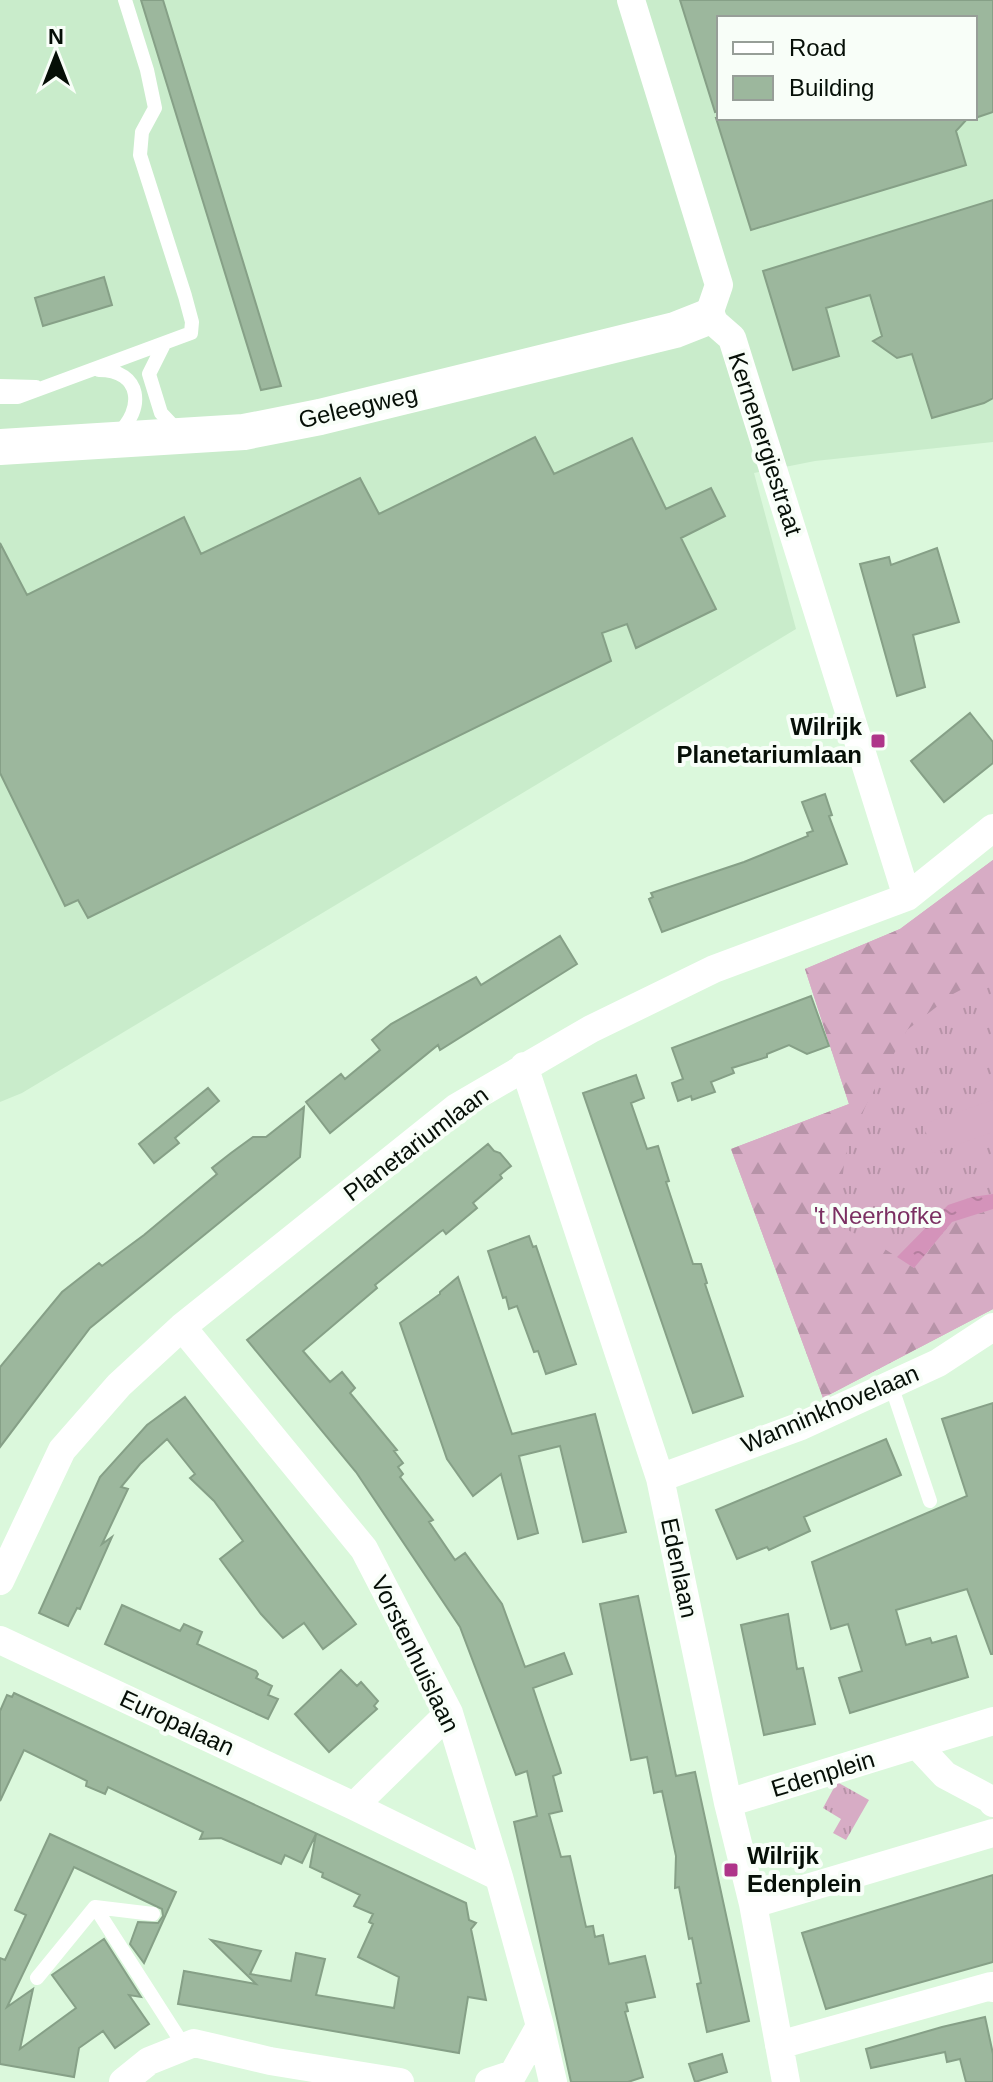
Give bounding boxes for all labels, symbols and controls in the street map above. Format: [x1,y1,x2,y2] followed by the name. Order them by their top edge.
[16,16,96,96] north arrow
[717,16,977,120] legend
[48,24,64,49] text: N
[789,34,846,61] text: Road
[789,74,874,101] text: Building
[723,349,808,539] street label: Kernenergiestraat
[296,380,420,433] street label: Geleegweg
[677,713,863,768] place label: Wilrijk Planetariumlaan
[869,732,887,750] marker: Wilrijk Planetariumlaan
[338,1081,493,1207] street label: Planetariumlaan
[814,1202,942,1229] park label: 't Neerhofke
[737,1359,922,1458] street label: Wanninkhovelaan
[656,1515,703,1620] street label: Edenlaan
[366,1571,465,1736] street label: Vorstenhuislaan
[116,1684,239,1761] street label: Europalaan
[768,1745,878,1802] street label: Edenplein
[747,1842,862,1897] place label: Wilrijk Edenplein
[722,1861,740,1879] marker: Wilrijk Edenplein

